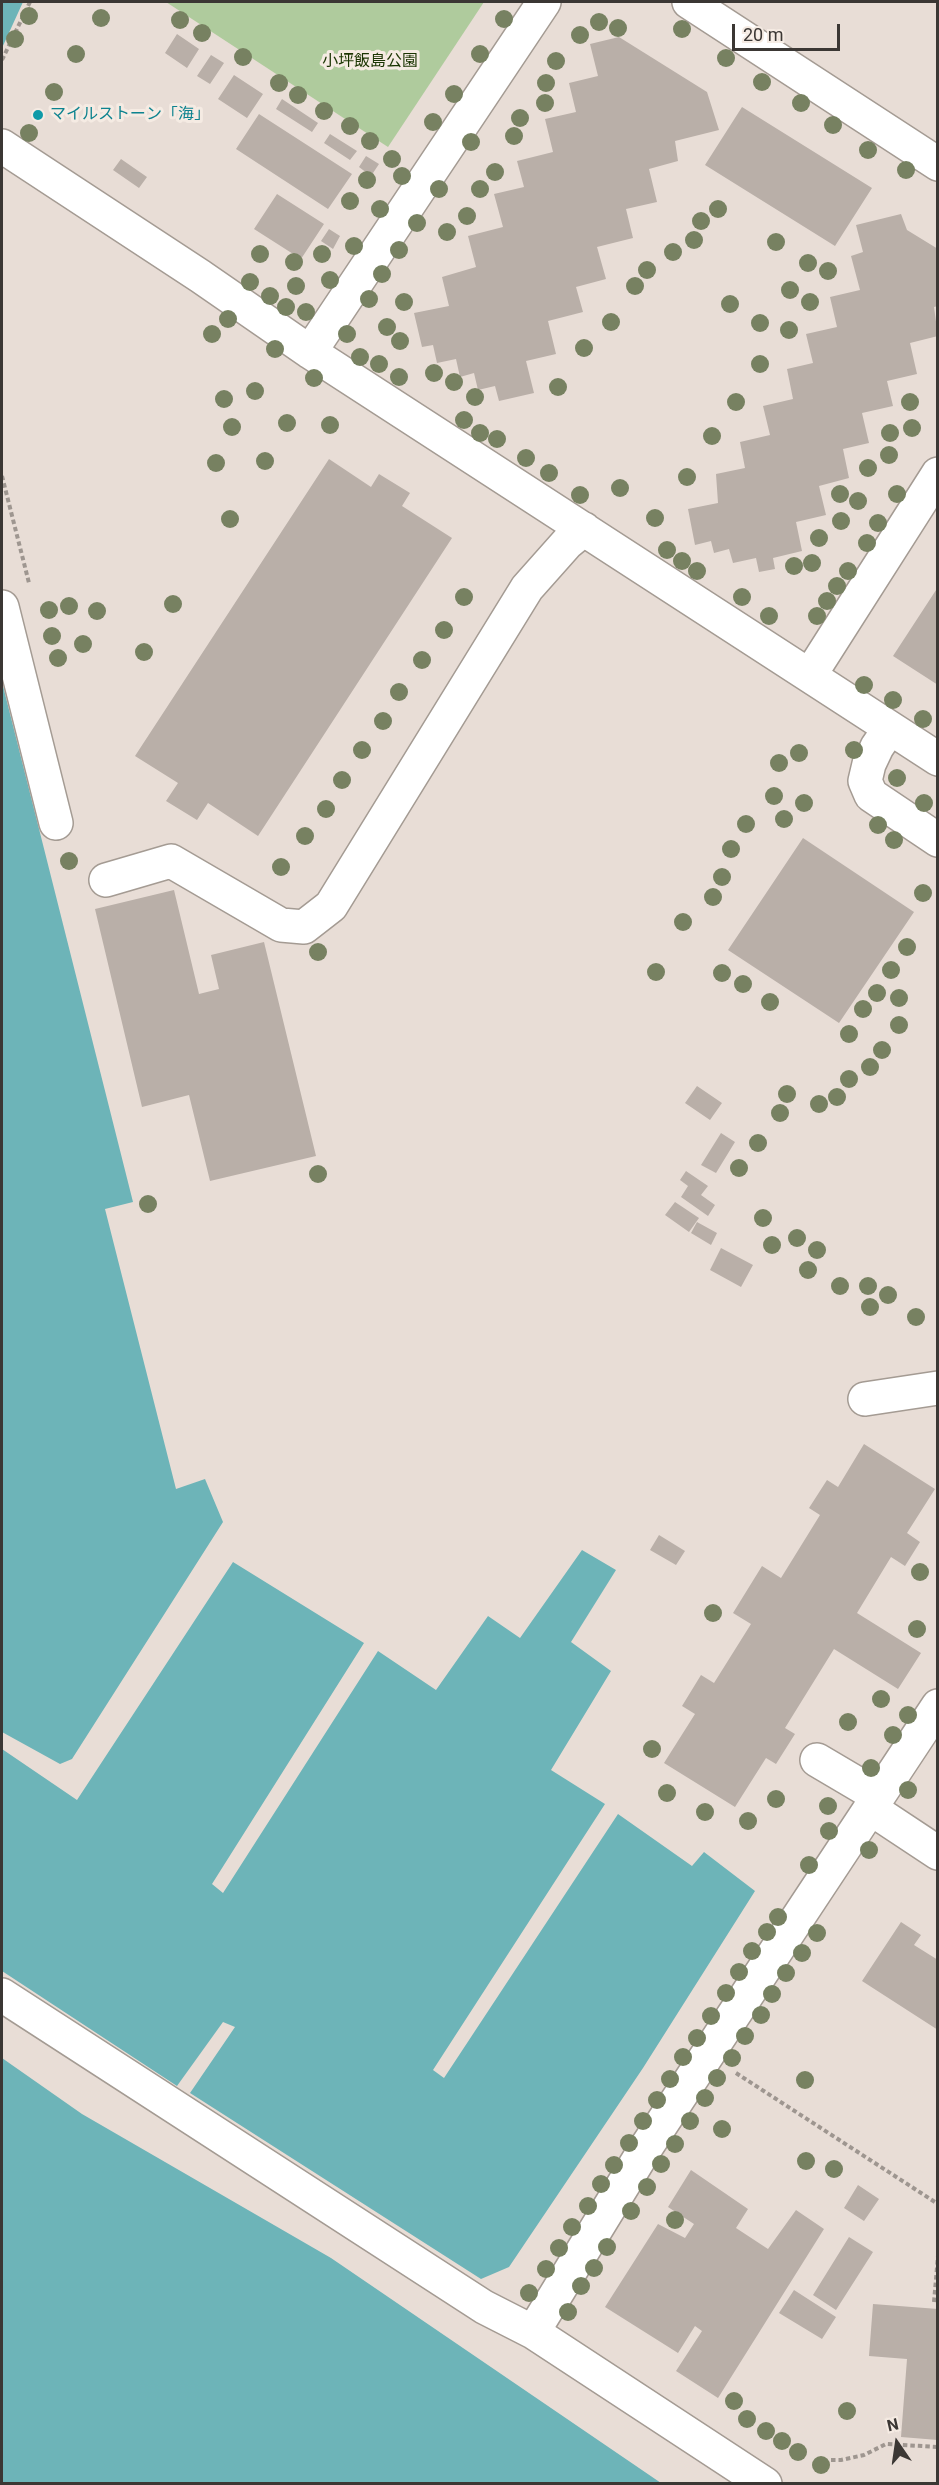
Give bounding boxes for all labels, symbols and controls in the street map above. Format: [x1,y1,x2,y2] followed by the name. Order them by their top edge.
[735,12,843,50] scale bar
[743,24,783,45] text: 20 m
[322,52,418,72] park label: 小坪飯島公園
[50,105,210,125] place label: マイルストーン「海」
[31,108,45,122] marker: マイルストーン「海」
[867,2413,927,2473] north arrow
[885,2414,900,2436] text: N

